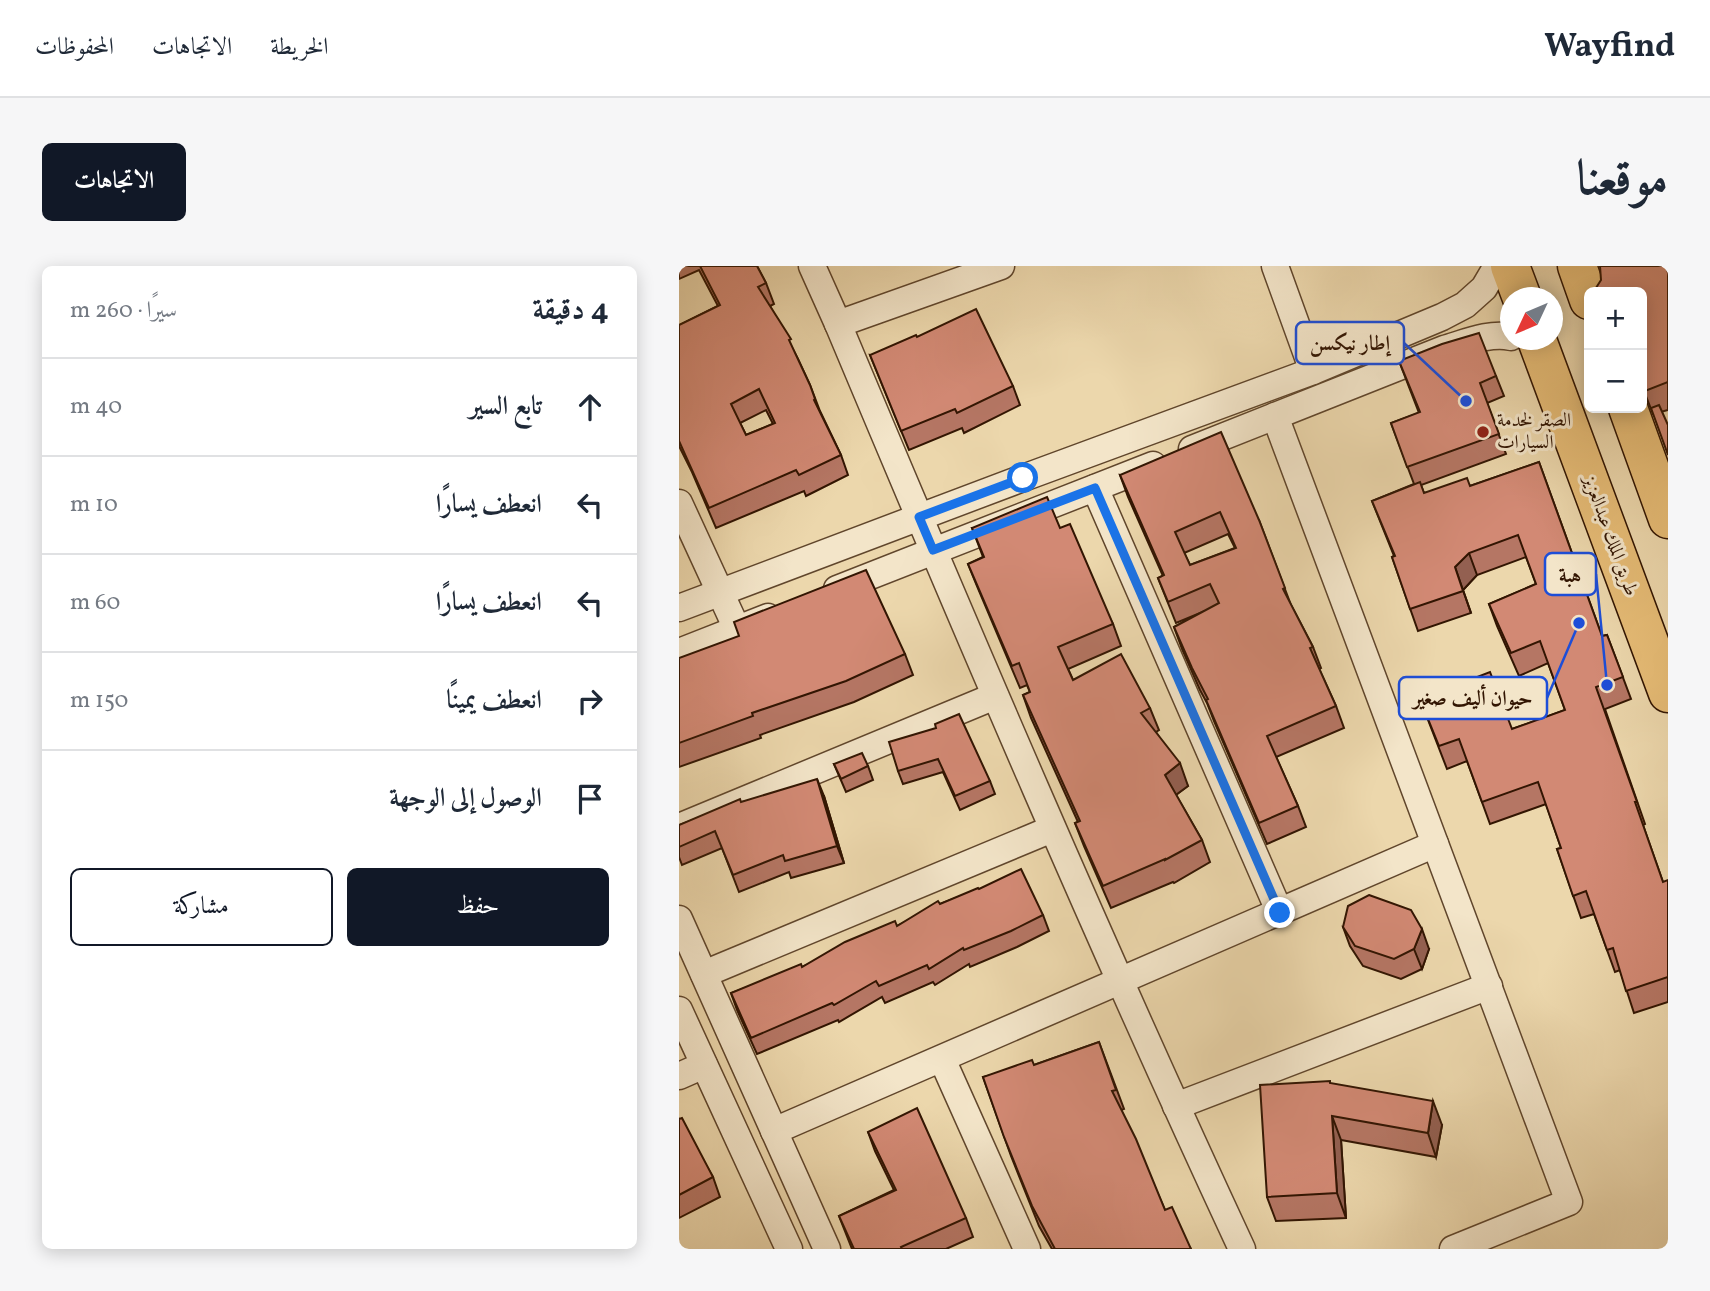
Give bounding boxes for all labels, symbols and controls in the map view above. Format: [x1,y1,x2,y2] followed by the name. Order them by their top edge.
[1544,25,1675,71] text: Wayfind
[35,31,114,65] text: المحفوظات
[152,31,232,65] text: الاتجاهات
[270,31,329,65] text: الخريطة
[42,143,186,221] button: الاتجاهات
[1576,147,1668,216] text: موقعنا
[1500,287,1563,350] north arrow
[1584,287,1647,413] map controls
[1584,287,1647,350] button: +
[532,290,609,332] text: 4 دقيقة
[70,295,177,327] text: سيرًا · 260 m
[1296,322,1404,364] callout: إطار نيكسن
[1310,330,1392,359] text: إطار نيكسن
[1584,350,1647,413] button: −
[571,388,609,426] icon: ahead
[469,389,542,425] text: تابع السير
[70,391,122,423] text: 40 m
[1497,408,1571,456] place label: الصقر لخدمة السيارات
[1475,424,1491,440] marker: الصقر لخدمة السيارات
[1007,462,1038,493] route start
[1575,470,1644,600] street label: طريق الملك عبدالعزيز
[571,486,609,524] icon: left
[436,487,542,523] text: انعطف يسارًا
[70,489,118,521] text: 10 m
[1545,553,1596,595] callout: هبة
[1559,562,1581,591] text: هبة
[571,584,609,622] icon: left
[436,585,542,621] text: انعطف يسارًا
[70,587,120,619] text: 60 m
[1399,677,1547,719] callout: حيوان أليف صغير
[571,682,609,720] icon: right
[446,683,542,719] text: انعطف يمينًا
[1411,684,1533,714] text: حيوان أليف صغير
[70,685,128,717] text: 150 m
[571,780,609,818] icon: arrive
[389,781,542,817] text: الوصول إلى الوجهة
[70,868,333,946] button: مشاركة
[347,868,609,946] button: حفظ
[1264,897,1295,928] route end

